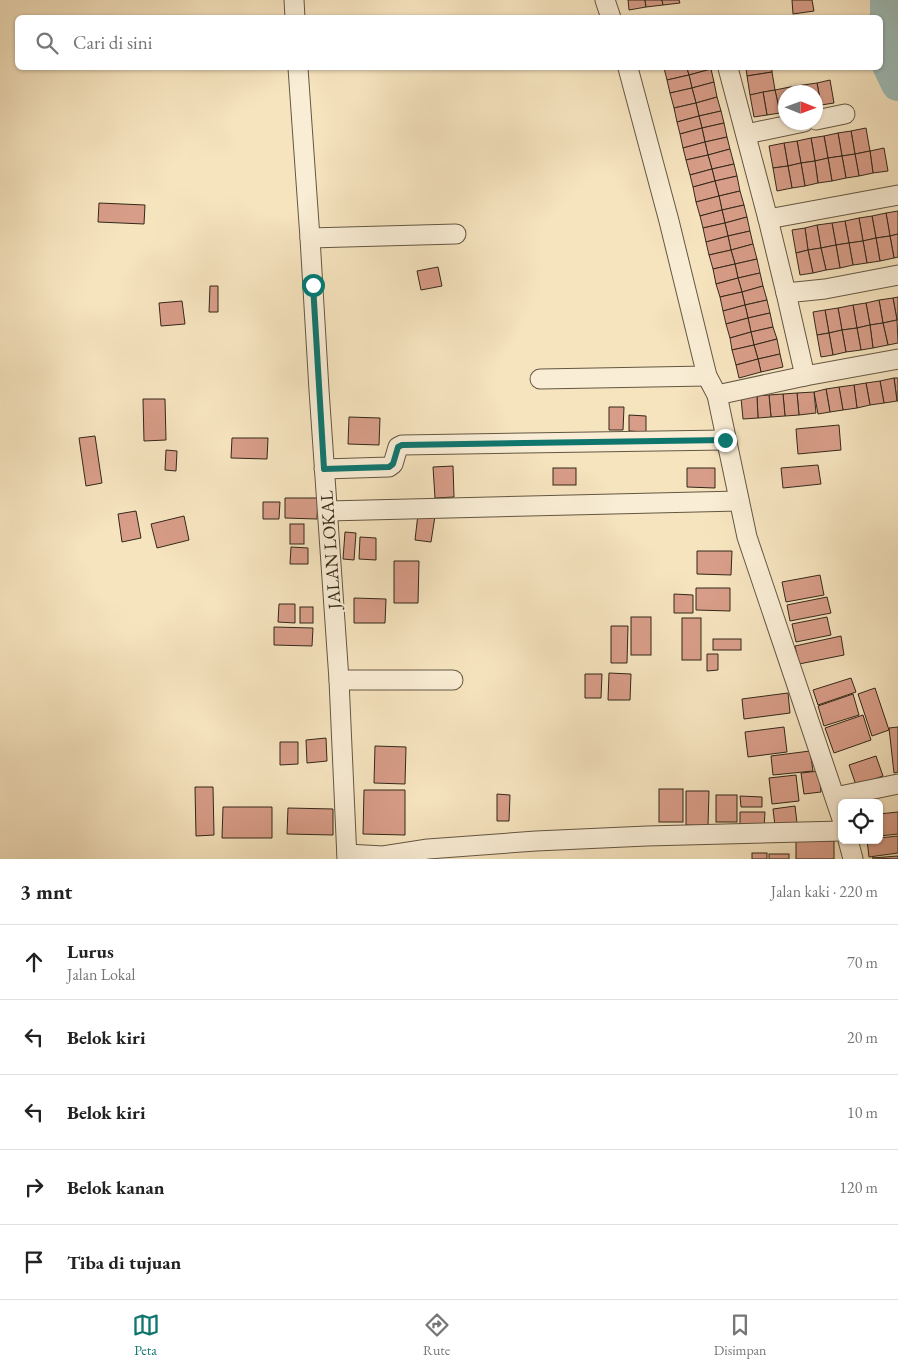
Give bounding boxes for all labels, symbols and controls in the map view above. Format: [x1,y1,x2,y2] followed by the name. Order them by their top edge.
[15,15,883,70] search box
[33,29,61,57] icon: search
[73,30,152,55] text: Cari di sini
[778,85,823,130] north arrow
[302,274,325,297] route start
[714,429,737,452] route end
[314,489,346,612] street label: JALAN LOKAL
[838,799,883,844] map controls
[838,799,883,844] button: locate
[20,878,72,905] text: 3 mnt
[771,881,878,902] text: Jalan kaki · 220 m
[67,939,114,964] text: Lurus
[20,948,48,976] icon: ahead
[847,952,878,973] text: 70 m
[67,964,135,985] text: Jalan Lokal
[20,1023,48,1051] icon: left
[67,1025,146,1050] text: Belok kiri
[847,1027,878,1048] text: 20 m
[20,1098,48,1126] icon: left
[67,1100,146,1125] text: Belok kiri
[847,1102,878,1123] text: 10 m
[20,1173,48,1201] icon: right
[67,1175,165,1200] text: Belok kanan
[839,1177,878,1198] text: 120 m
[20,1248,48,1276] icon: arrive
[67,1250,181,1275] text: Tiba di tujuan
[132,1311,160,1359] tab: Peta
[423,1311,451,1359] tab: Rute
[714,1311,766,1359] tab: Disimpan

